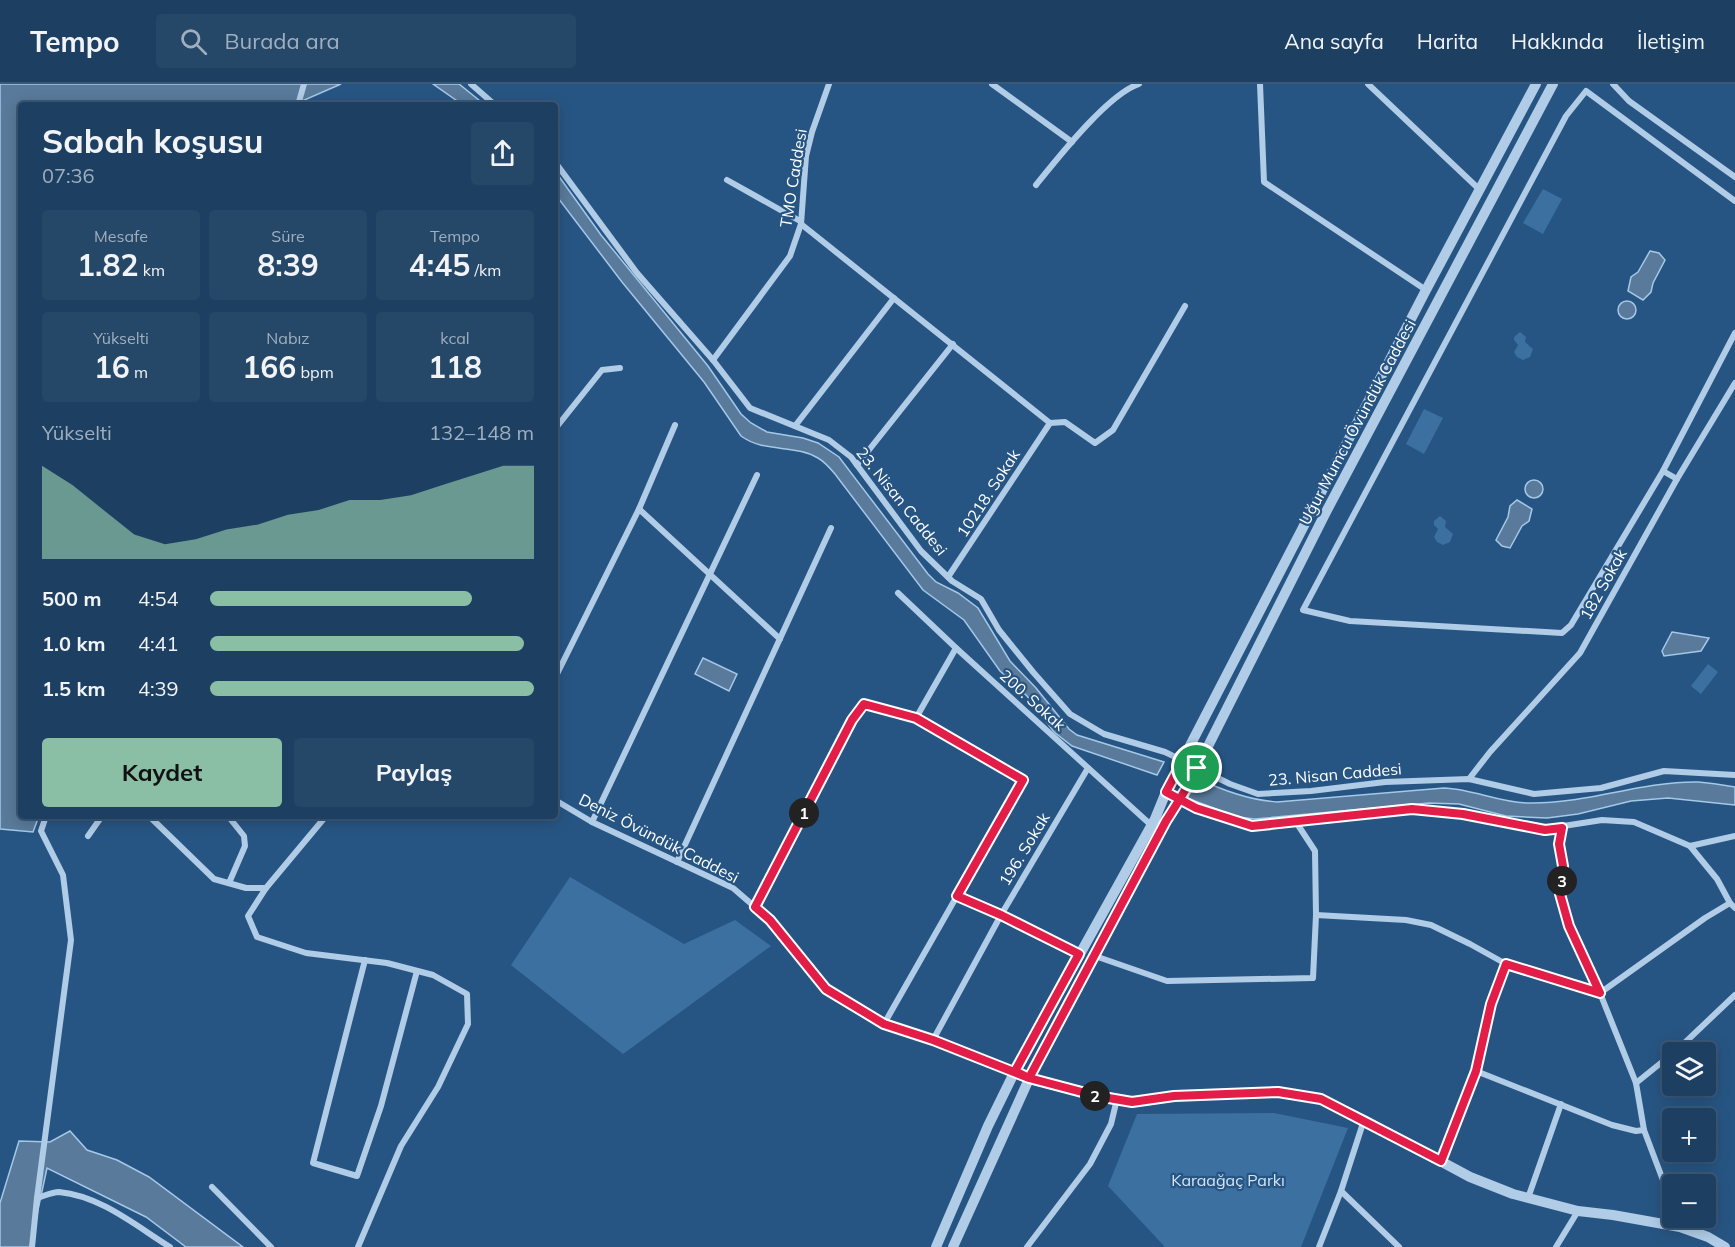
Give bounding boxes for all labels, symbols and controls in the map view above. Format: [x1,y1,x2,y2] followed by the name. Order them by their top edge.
[156,14,576,68] search box
[30,24,120,59] text: Tempo
[177,25,210,58] icon: search
[225,27,340,55] text: Burada ara
[1284,28,1384,54] text: Ana sayfa
[1417,28,1478,54] text: Harita
[1511,28,1604,54] text: Hakkında
[1637,28,1705,54] text: İletişim
[42,120,263,161] text: Sabah koşusu
[471,122,534,185] button: share
[775,127,811,229] street label: TMO Caddesi
[42,163,95,188] text: 07:36
[94,226,148,246] text: Mesafe
[271,226,305,246] text: Süre
[430,226,480,246] text: Tempo
[77,246,138,284] text: 1.82
[257,246,319,284] text: 8:39
[409,246,470,284] text: 4:45
[138,260,165,280] text: km
[470,260,501,280] text: /km
[1294,316,1420,528] street label: Uğur Mumcu Övündük Caddesi
[93,328,149,348] text: Yükselti
[266,328,310,348] text: Nabız
[440,328,470,348] text: kcal
[94,348,130,386] text: 16
[242,348,296,386] text: 166
[428,348,482,386] text: 118
[130,362,148,382] text: m
[296,362,334,382] text: bpm
[42,420,112,445] text: Yükselti
[429,420,534,445] text: 132–148 m
[852,443,952,559] street label: 23. Nisan Caddesi
[952,445,1024,541] street label: 10218. Sokak
[1575,544,1631,623] street label: 182 Sokak
[42,586,101,611] text: 500 m
[138,586,179,611] text: 4:54
[42,631,105,656] text: 1.0 km
[138,631,179,656] text: 4:41
[996,665,1071,735] street label: 200. Sokak
[42,676,105,701] text: 1.5 km
[138,676,179,701] text: 4:39
[42,738,282,807] button: Kaydet
[294,738,534,807] button: Paylaş
[1171,742,1222,793] pin
[1180,751,1213,784] icon: arrive
[1267,758,1403,790] street label: 23. Nisan Caddesi
[576,789,742,887] street label: Deniz Övündük Caddesi
[789,798,819,828] pin: 1
[799,803,809,823] text: 1
[994,808,1054,889] street label: 196. Sokak
[1547,866,1577,896] pin: 3
[1557,871,1567,891] text: 3
[1662,1042,1716,1228] map controls
[1662,1042,1716,1096] button: layers
[1080,1081,1110,1111] pin: 2
[1090,1086,1100,1106] text: 2
[1662,1108,1716,1162] button: +
[1171,1170,1285,1190] park label: Karaağaç Parkı
[1662,1174,1716,1228] button: −

